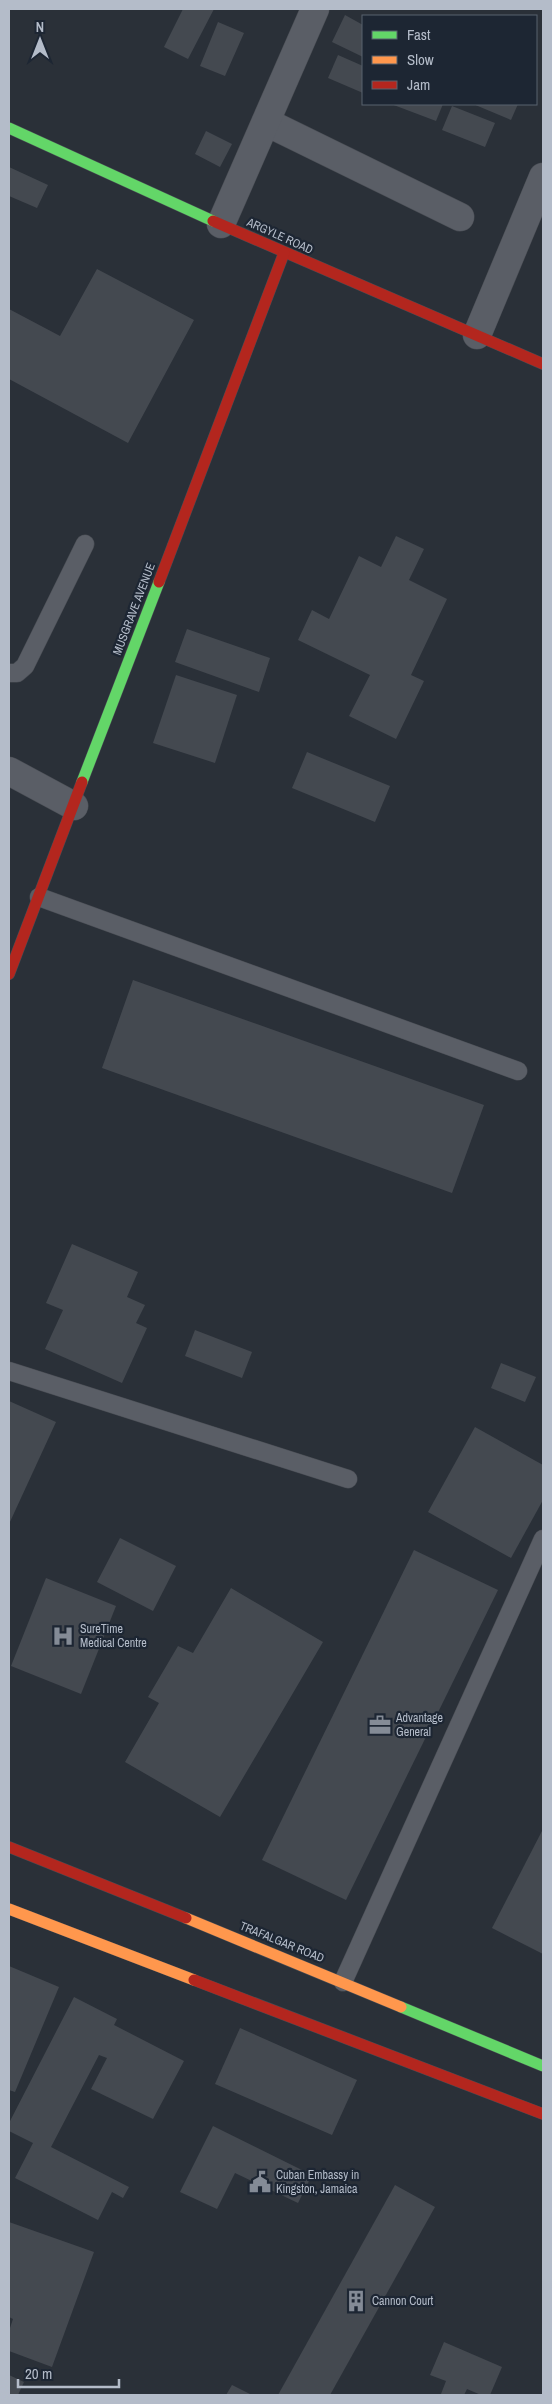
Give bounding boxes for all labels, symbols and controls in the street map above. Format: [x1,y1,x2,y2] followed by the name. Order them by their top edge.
[15,15,65,65] north arrow
[362,15,537,105] legend
[36,18,44,36] text: N
[407,24,431,45] text: Fast
[407,49,434,70] text: Slow
[407,74,430,95] text: Jam
[243,214,316,258] street label: ARGYLE ROAD
[109,561,159,657] street label: MUSGRAVE AVENUE
[80,1621,147,1651] place label: SureTime Medical Centre
[50,1623,76,1649] hospital icon: SureTime Medical Centre
[395,1710,443,1740] place label: Advantage General
[367,1712,393,1738] office icon: Advantage General
[237,1918,327,1966] street label: TRAFALGAR ROAD
[276,2167,359,2197] place label: Cuban Embassy in Kingston, Jamaica
[247,2169,273,2195] public building icon: Cuban Embassy in Kingston, Jamaica
[343,2288,369,2314] building icon: Cannon Court
[372,2293,434,2309] place label: Cannon Court
[18,2356,119,2388] scale bar
[25,2363,52,2384] text: 20 m

